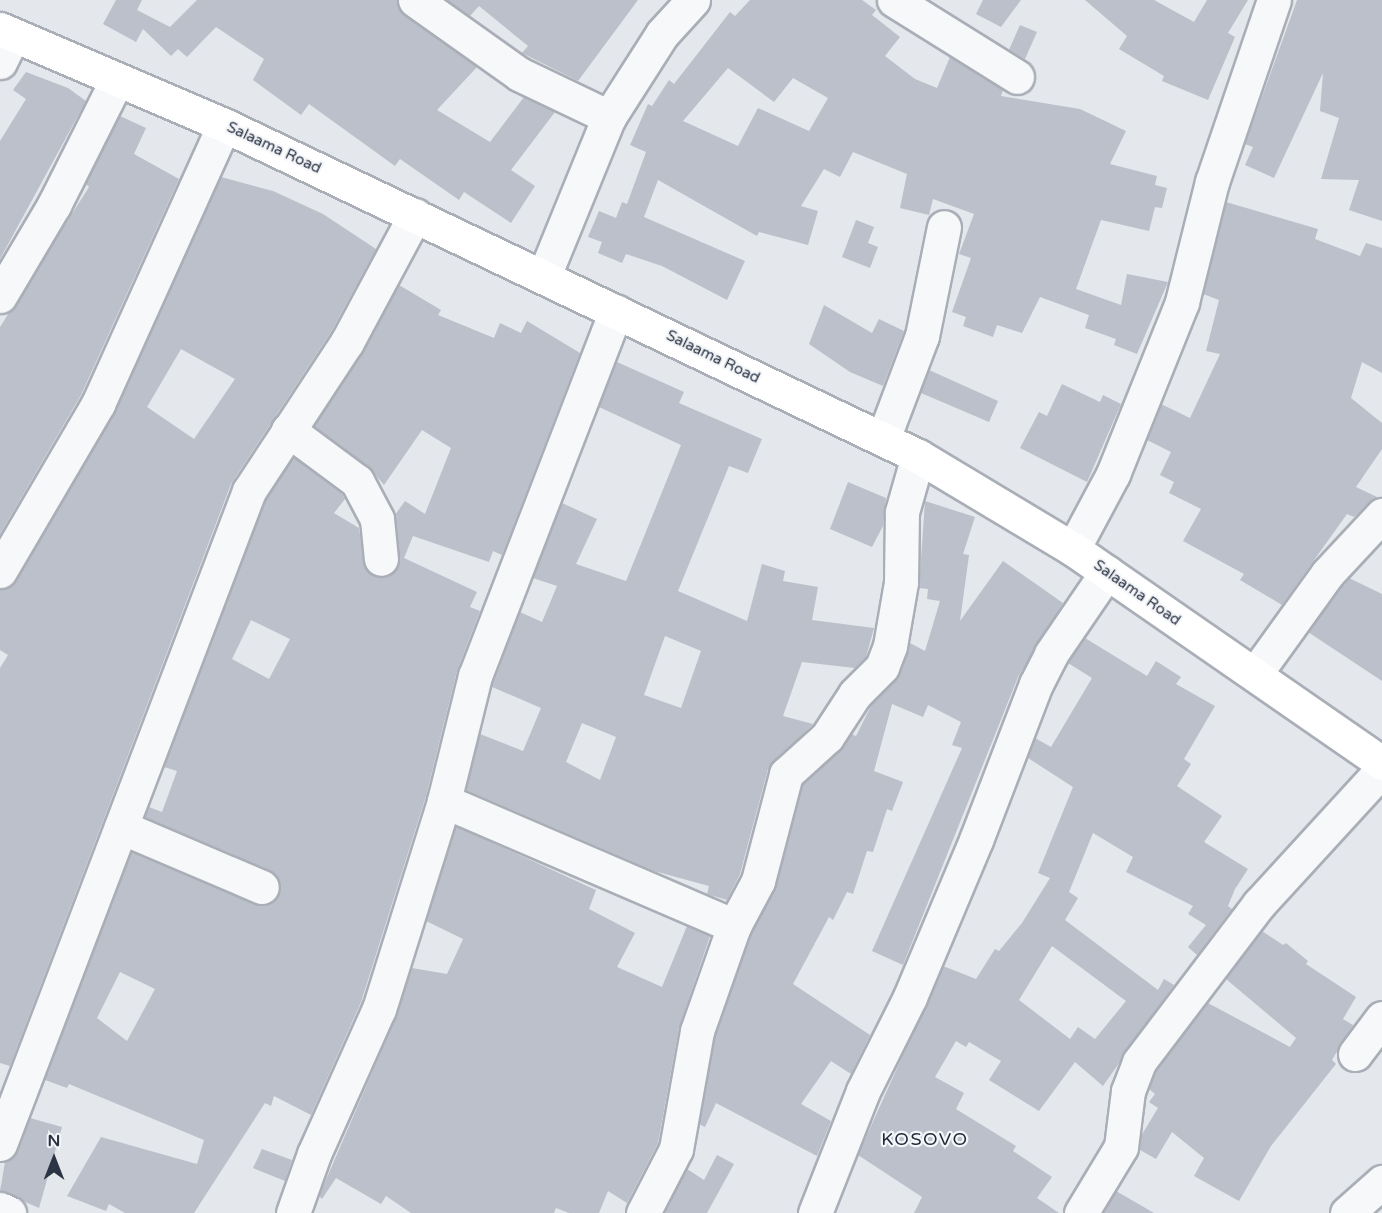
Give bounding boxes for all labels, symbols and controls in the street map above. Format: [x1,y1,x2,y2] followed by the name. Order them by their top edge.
[224,118,324,178] street label: Salaama Road
[663,327,763,387] street label: Salaama Road
[1090,556,1184,630] street label: Salaama Road
[881,1128,969,1150] district label: KOSOVO
[24,1129,84,1189] north arrow
[48,1131,60,1151] text: N

